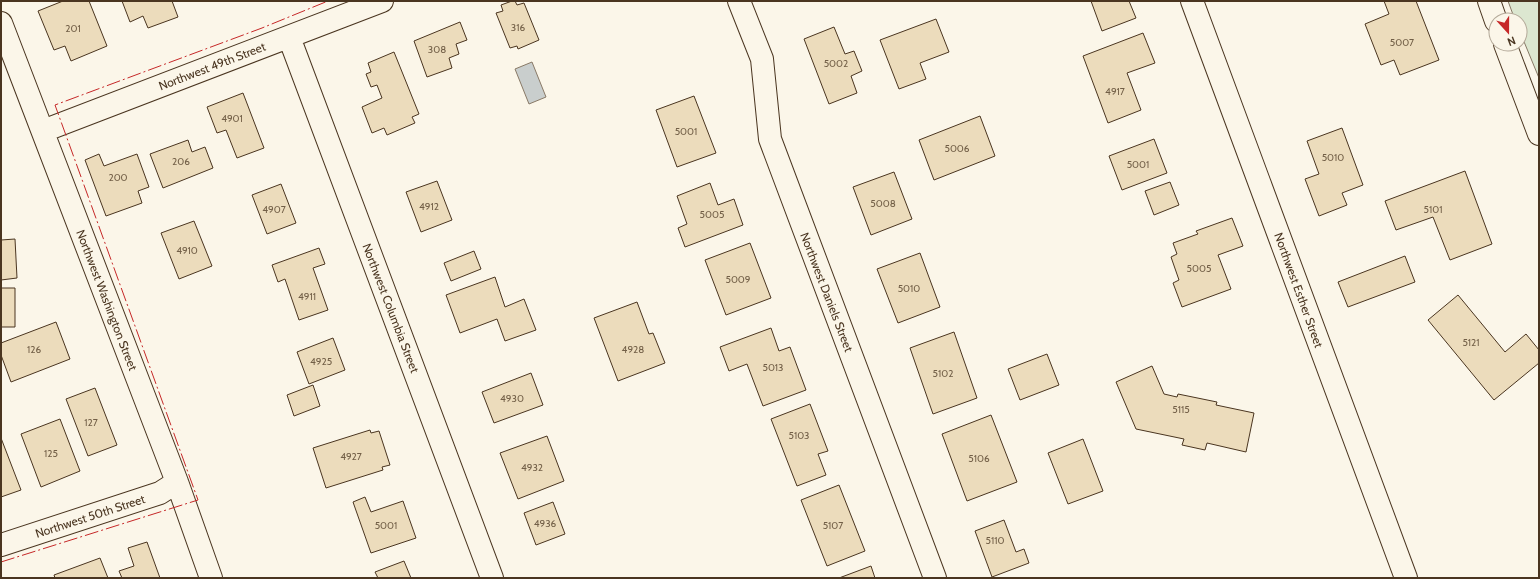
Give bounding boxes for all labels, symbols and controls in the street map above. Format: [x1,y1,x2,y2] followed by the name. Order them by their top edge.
[1488,12,1528,52] north arrow
[511,21,525,34] house number: 316
[65,22,81,35] house number: 201
[1505,33,1518,49] text: N
[1390,36,1414,49] house number: 5007
[156,39,268,93] street label: Northwest 49th Street
[428,43,446,56] house number: 308
[824,57,848,70] house number: 5002
[1105,85,1125,98] house number: 4917
[221,112,243,125] house number: 4901
[675,125,697,138] house number: 5001
[944,142,970,155] house number: 5006
[1322,151,1344,164] house number: 5010
[172,155,190,168] house number: 206
[1127,158,1149,171] house number: 5001
[108,171,128,184] house number: 200
[870,197,896,210] house number: 5008
[419,200,439,213] house number: 4912
[262,203,286,216] house number: 4907
[1424,203,1442,216] house number: 5101
[700,208,724,221] house number: 5005
[73,227,141,373] street label: Northwest Washington Street
[797,230,857,354] street label: Northwest Daniels Street
[1271,230,1327,350] street label: Northwest Esther Street
[359,241,423,375] street label: Northwest Columbia Street
[176,244,198,257] house number: 4910
[1187,262,1211,275] house number: 5005
[725,273,751,286] house number: 5009
[898,282,920,295] house number: 5010
[298,290,316,303] house number: 4911
[1462,336,1480,349] house number: 5121
[27,343,41,356] house number: 126
[622,343,644,356] house number: 4928
[310,355,332,368] house number: 4925
[762,361,784,374] house number: 5013
[933,367,953,380] house number: 5102
[500,392,524,405] house number: 4930
[1172,403,1190,416] house number: 5115
[84,416,98,429] house number: 127
[788,429,810,442] house number: 5103
[44,447,58,460] house number: 125
[340,450,362,463] house number: 4927
[968,452,990,465] house number: 5106
[521,461,543,474] house number: 4932
[33,491,147,541] street label: Northwest 50th Street
[534,517,557,530] house number: 4936
[375,519,397,532] house number: 5001
[823,519,843,532] house number: 5107
[986,534,1004,547] house number: 5110

